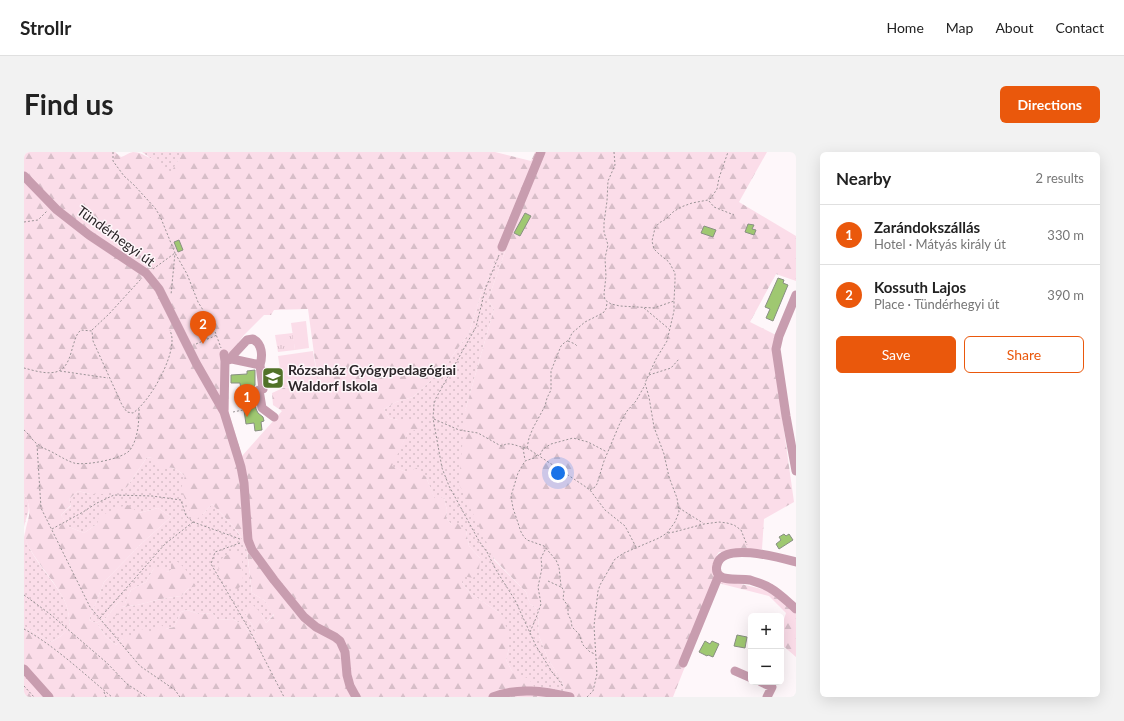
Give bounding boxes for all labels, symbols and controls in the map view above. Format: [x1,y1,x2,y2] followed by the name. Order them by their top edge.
[20,16,71,39] text: Strollr
[886,19,924,36] text: Home
[946,19,973,36] text: Map
[995,19,1033,36] text: About
[1055,19,1104,36] text: Contact
[1000,86,1100,123] button: Directions
[24,87,114,121] text: Find us
[836,168,891,189] text: Nearby
[1036,170,1084,186] text: 2 results
[74,202,159,270] street label: Tündérhegyi út
[874,218,980,236] text: Zarándokszállás
[845,227,853,243] text: 1
[1047,227,1084,243] text: 330 m
[874,236,1006,252] text: Hotel · Mátyás király út
[874,278,966,296] text: Kossuth Lajos
[845,287,853,303] text: 2
[1047,287,1084,303] text: 390 m
[874,296,1000,312] text: Place · Tündérhegyi út
[190,311,216,344] pin: 2
[836,336,956,373] button: Save
[964,336,1084,373] button: Share
[288,361,456,394] place label: Rózsaház Gyógypedagógiai Waldorf Iskola
[260,365,286,391] school or university icon: Rózsaház Gyógypedagógiai Waldorf Iskola
[234,384,260,417] pin: 1
[548,463,568,483] your location
[748,613,784,685] map controls
[748,613,784,649] button: +
[748,649,784,685] button: −

